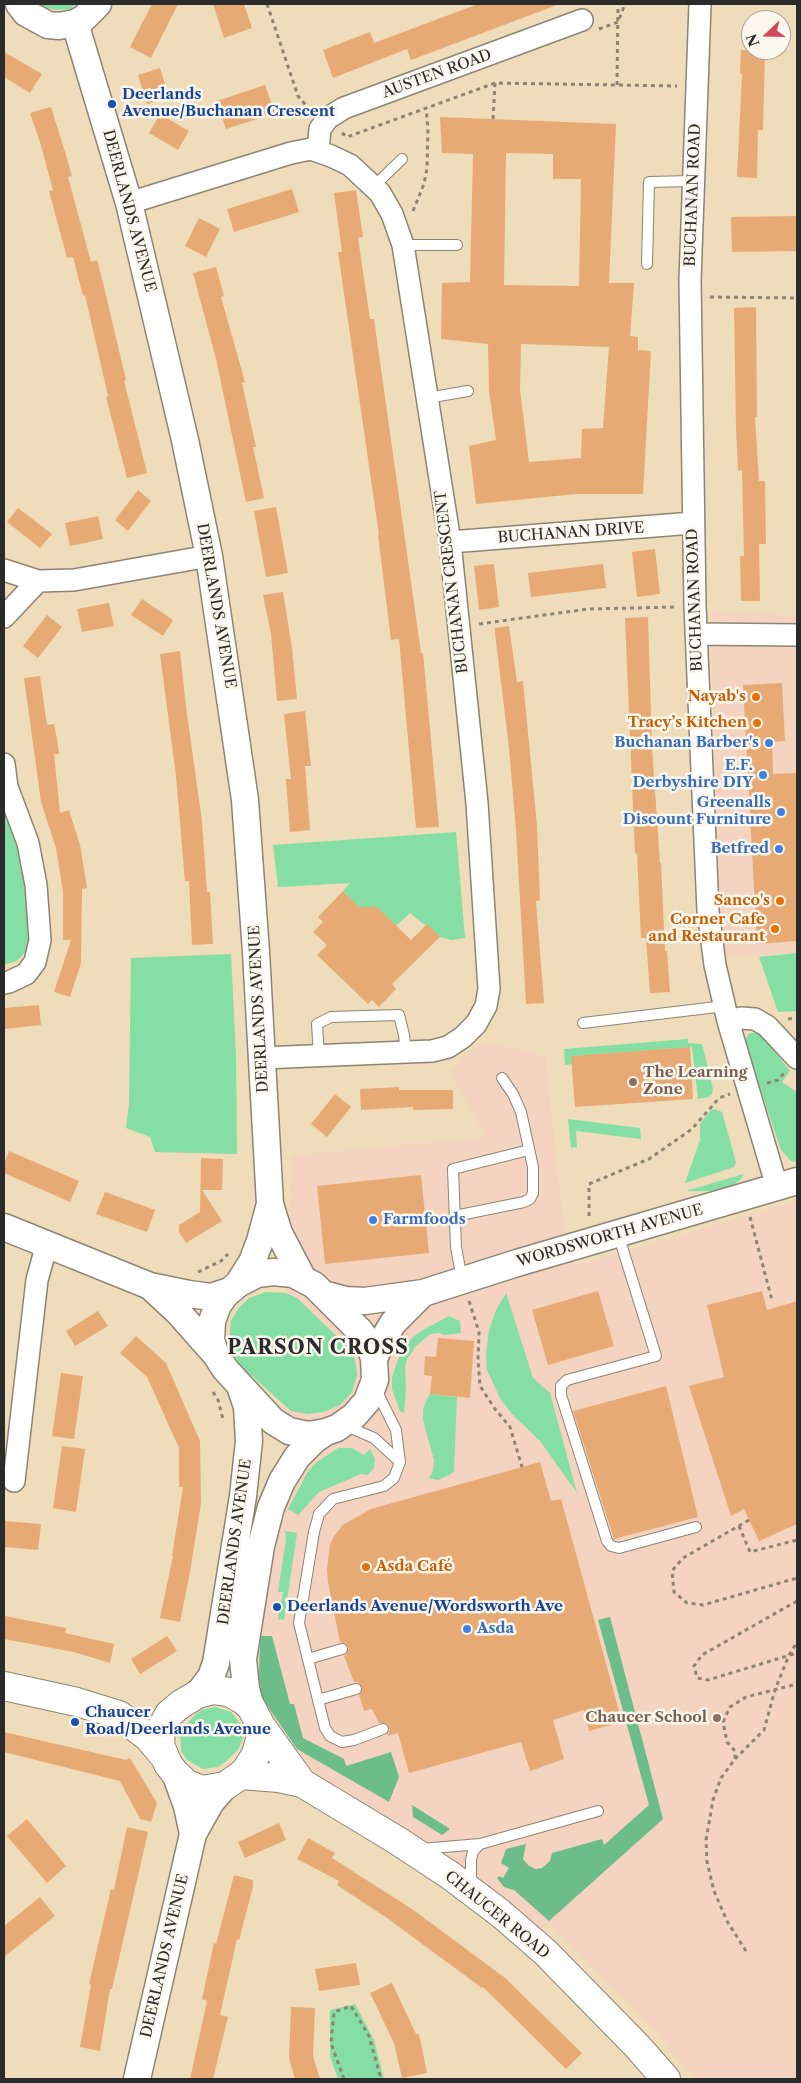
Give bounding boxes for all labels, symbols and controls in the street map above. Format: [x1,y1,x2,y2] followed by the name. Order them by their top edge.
[741,10,791,60] north arrow
[742,31,764,49] text: N
[380,46,494,102] street label: AUSTEN ROAD
[122,86,335,121] place label: Deerlands Avenue/Buchanan Crescent
[106,98,118,110] marker: Deerlands Avenue/Buchanan Crescent
[682,123,704,267] street label: BUCHANAN ROAD
[99,128,159,294] street label: DEERLANDS AVENUE
[432,489,472,675] street label: BUCHANAN CRESCENT
[497,519,645,547] street label: BUCHANAN DRIVE
[193,522,239,690] street label: DEERLANDS AVENUE
[684,528,706,672] street label: BUCHANAN ROAD
[688,688,746,706] place label: Nayab's
[750,691,762,703] marker: Nayab's
[627,714,747,732] place label: Tracy’s Kitchen
[751,717,763,729] marker: Tracy’s Kitchen
[614,734,759,752] place label: Buchanan Barber's
[763,737,775,749] marker: Buchanan Barber's
[632,757,753,792] place label: E.F. Derbyshire DIY
[757,769,769,781] marker: E.F. Derbyshire DIY
[623,794,771,829] place label: Greenalls Discount Furniture
[775,806,787,818] marker: Greenalls Discount Furniture
[710,840,769,858] place label: Betfred
[773,843,785,855] marker: Betfred
[714,892,770,910] place label: Sanco's
[774,895,786,907] marker: Sanco's
[648,911,765,946] place label: Corner Cafe and Restaurant
[769,923,781,935] marker: Corner Cafe and Restaurant
[246,925,272,1093] street label: DEERLANDS AVENUE
[643,1064,747,1099] place label: The Learning Zone
[627,1076,639,1088] marker: The Learning Zone
[515,1201,705,1271] street label: WORDSWORTH AVENUE
[383,1211,466,1229] place label: Farmfoods
[367,1214,379,1226] marker: Farmfoods
[226,1336,410,1360] district label: PARSON CROSS
[214,1458,256,1626] street label: DEERLANDS AVENUE
[376,1558,453,1576] place label: Asda Café
[360,1561,372,1573] marker: Asda Café
[287,1598,563,1616] place label: Deerlands Avenue/Wordsworth Ave
[271,1601,283,1613] marker: Deerlands Avenue/Wordsworth Ave
[477,1620,514,1638] place label: Asda
[461,1623,473,1635] marker: Asda
[85,1704,271,1739] place label: Chaucer Road/Deerlands Avenue
[585,1709,707,1727] place label: Chaucer School
[711,1712,723,1724] marker: Chaucer School
[69,1716,81,1728] marker: Chaucer Road/Deerlands Avenue
[441,1867,553,1963] street label: CHAUCER ROAD
[137,1872,193,2040] street label: DEERLANDS AVENUE

